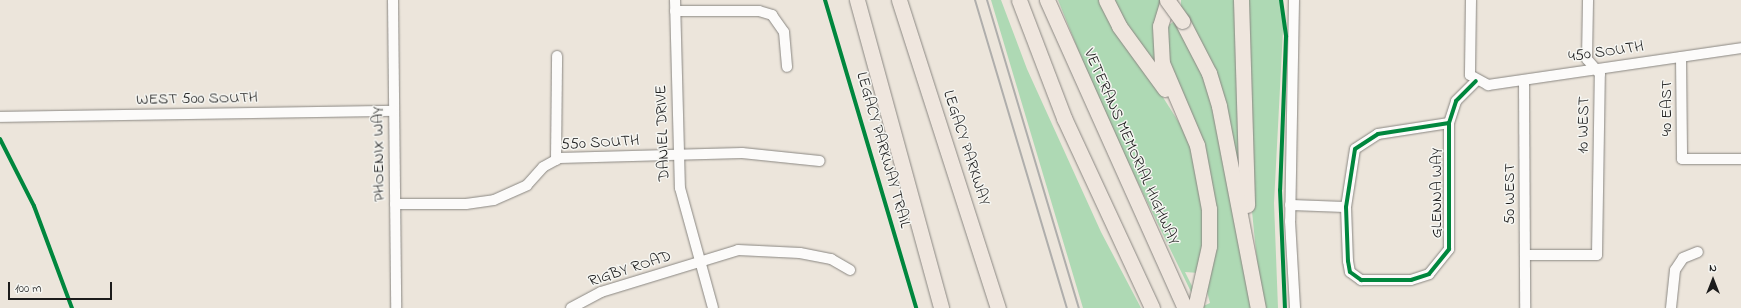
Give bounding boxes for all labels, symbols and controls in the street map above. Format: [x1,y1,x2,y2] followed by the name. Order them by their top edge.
[1567,37,1645,67] street label: 450 SOUTH
[1079,46,1183,248] street label: VETERANS MEMORIAL HIGHWAY
[852,70,914,230] street label: LEGACY PARKWAY TRAIL
[1657,80,1677,136] street label: 40 EAST
[652,85,674,181] street label: DANIEL DRIVE
[136,88,258,110] street label: WEST 500 SOUTH
[938,88,994,208] street label: LEGACY PARKWAY
[1574,96,1594,154] street label: 10 WEST
[369,106,389,202] street label: PHOENIX WAY
[560,131,640,155] street label: 550 SOUTH
[1427,148,1447,238] street label: GLENNA WAY
[1500,163,1520,225] street label: 50 WEST
[586,247,674,291] street label: RIGBY ROAD
[1693,260,1733,300] north arrow
[1709,260,1717,276] text: N
[10,274,114,300] scale bar
[15,280,42,298] text: 100 m

